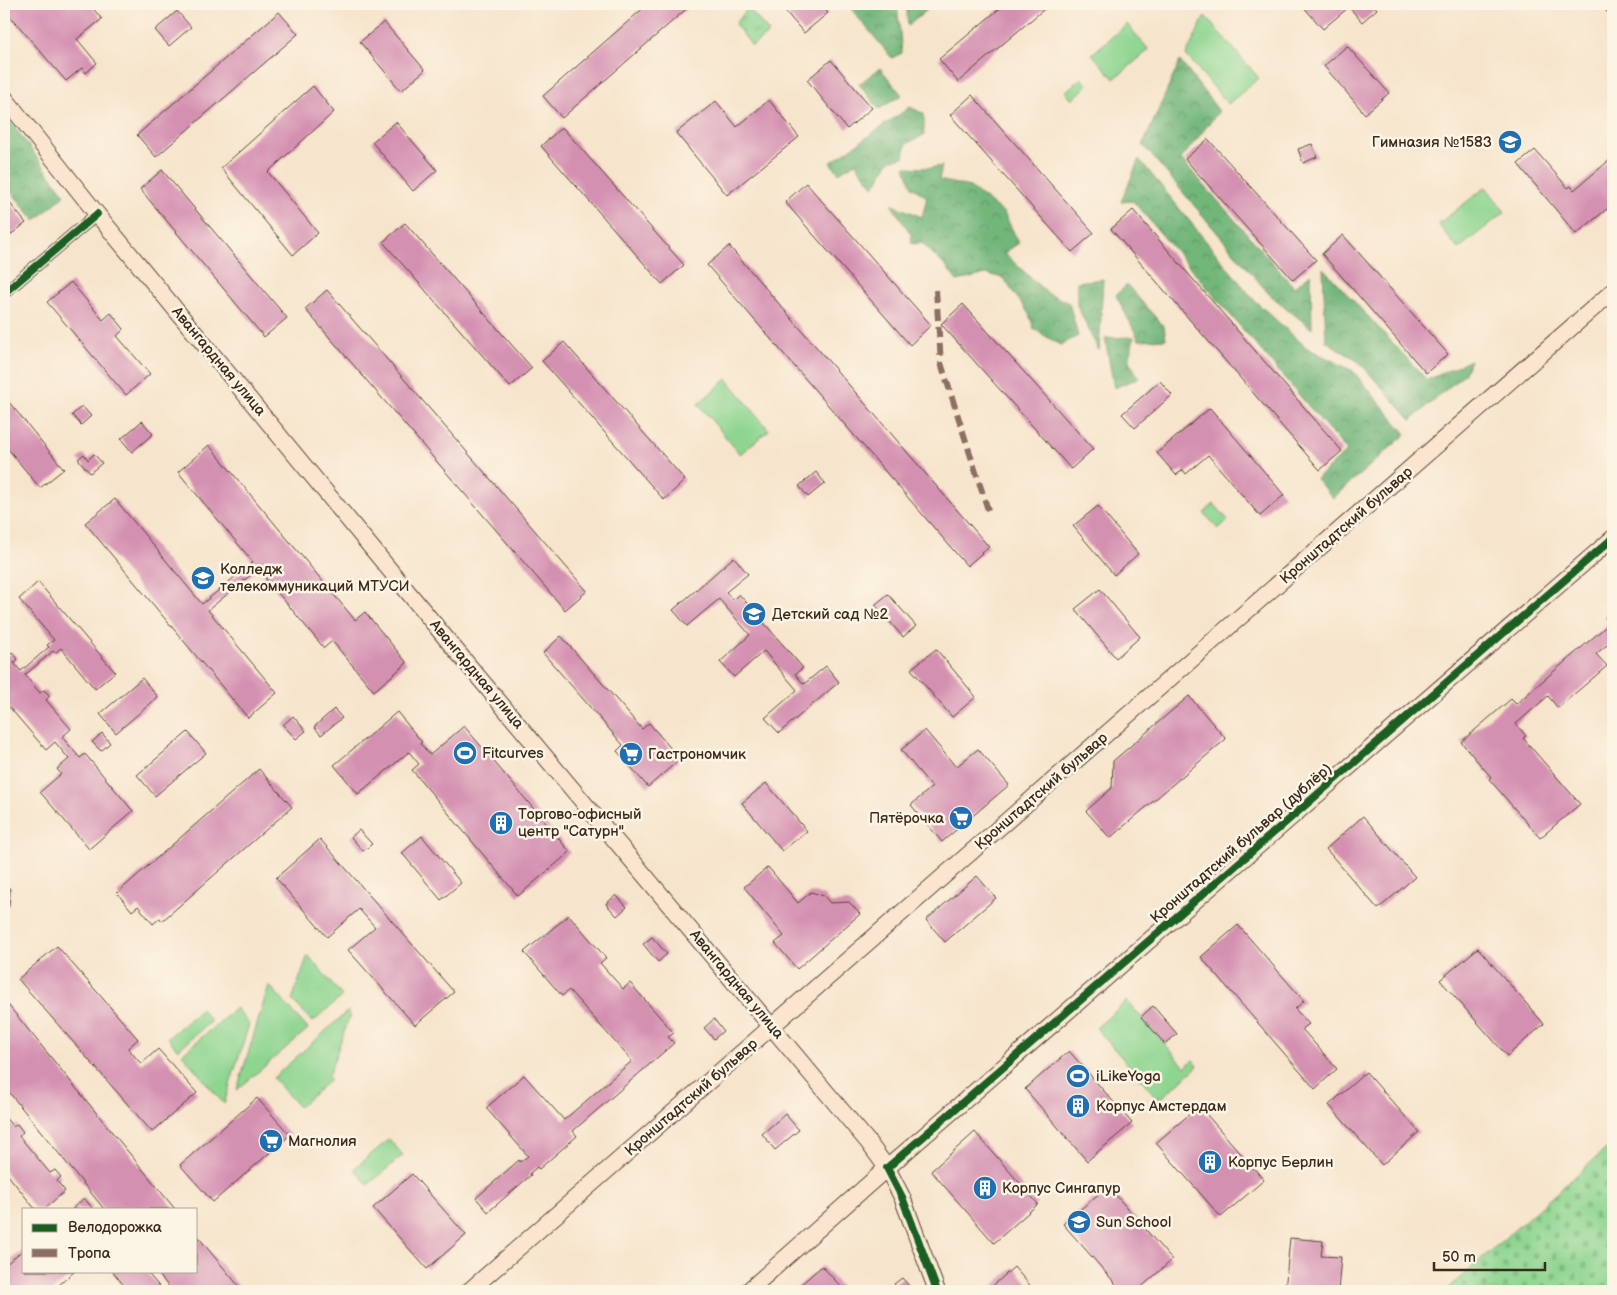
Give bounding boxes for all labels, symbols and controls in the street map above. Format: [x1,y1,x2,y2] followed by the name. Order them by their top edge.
[1497,129,1523,155] school or university icon: Гимназия №1583
[1372,133,1492,152] place label: Гимназия №1583
[167,302,270,420] street label: Авангардная улица
[1276,462,1417,588] street label: Кронштадтский бульвар
[220,560,410,596] place label: Колледж телекоммуникаций МТУСИ
[190,565,216,591] school or university icon: Колледж телекоммуникаций МТУСИ
[741,601,767,627] school or university icon: Детский сад №2
[772,605,888,624] place label: Детский сад №2
[425,615,528,733] street label: Авангардная улица
[971,728,1112,854] street label: Кронштадтский бульвар
[452,740,478,766] sports icon: Fitcurves
[618,741,644,767] supermarket icon: Гастрономчик
[482,744,544,763] place label: Fitcurves
[648,745,746,764] place label: Гастрономчик
[1147,759,1336,927] street label: Кронштадтский бульвар (дублёр)
[518,805,641,841] place label: Торгово-офисный центр "Сатурн"
[948,805,974,831] supermarket icon: Пятёрочка
[869,809,944,828] place label: Пятёрочка
[488,810,514,836] building icon: Торгово-офисный центр "Сатурн"
[685,925,788,1043] street label: Авангардная улица
[621,1034,762,1160] street label: Кронштадтский бульвар
[1065,1063,1091,1089] sports icon: iLikeYoga
[1096,1067,1161,1086] place label: iLikeYoga
[1065,1093,1091,1119] building icon: Корпус Амстердам
[1096,1097,1227,1116] place label: Корпус Амстердам
[258,1128,284,1154] supermarket icon: Магнолия
[288,1132,357,1151] place label: Магнолия
[1197,1149,1223,1175] building icon: Корпус Берлин
[1228,1153,1333,1172] place label: Корпус Берлин
[972,1175,998,1201] building icon: Корпус Сингапур
[1002,1179,1121,1198] place label: Корпус Сингапур
[22,1208,198,1272] legend
[1066,1209,1092,1235] school or university icon: Sun School
[1096,1213,1171,1232] place label: Sun School
[68,1218,162,1237] text: Велодорожка
[1434,1240,1546,1272] scale bar
[68,1244,111,1263] text: Тропа
[1442,1248,1476,1267] text: 50 m

